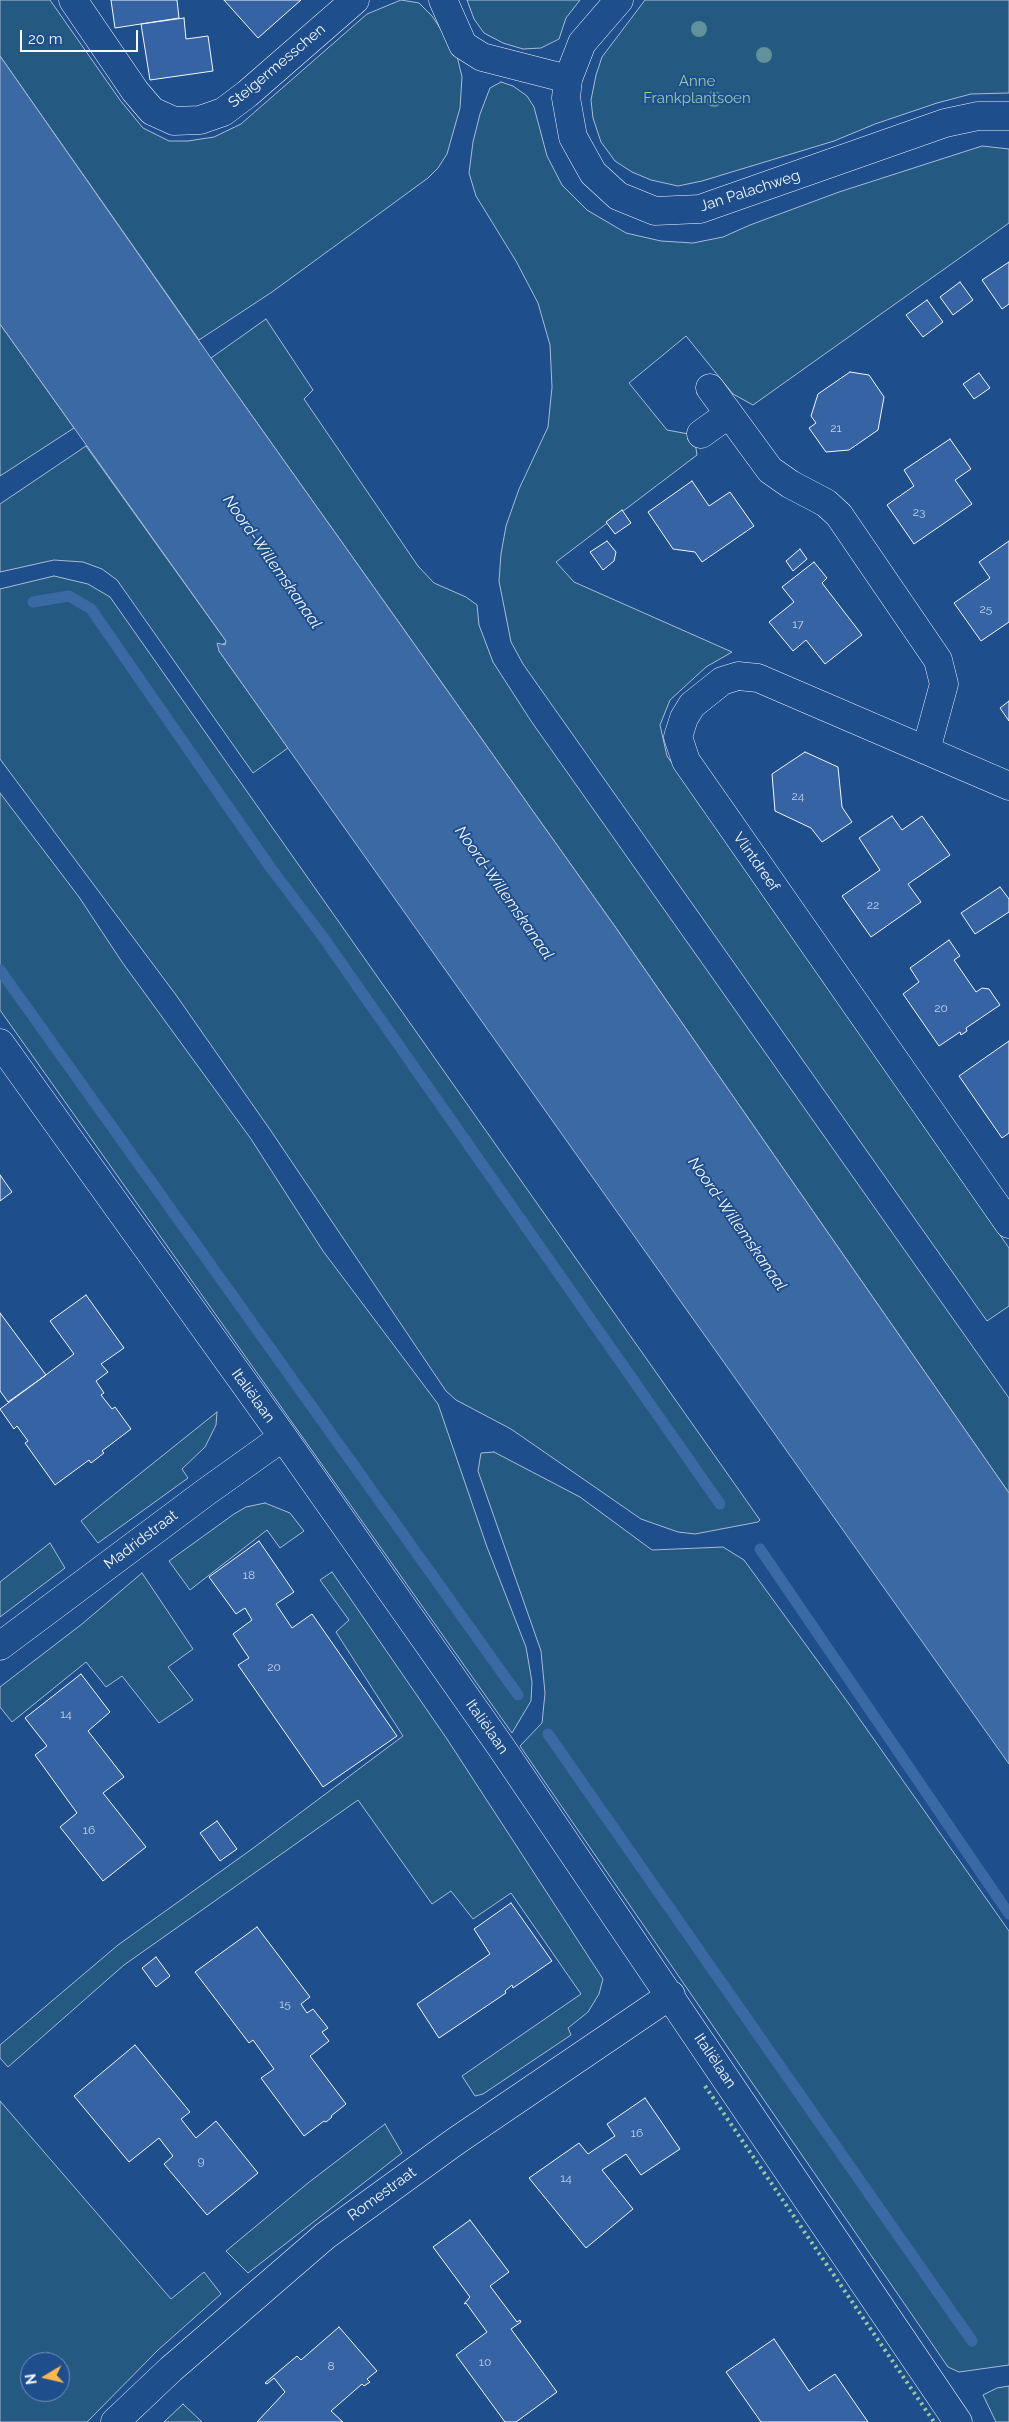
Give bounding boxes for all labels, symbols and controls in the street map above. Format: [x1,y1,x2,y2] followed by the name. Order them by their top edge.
[22,20,140,52] scale bar
[225,20,329,112] street label: Steigermesschen
[28,30,63,48] text: 20 m
[643,72,751,107] park label: Anne Frankplantsoen
[698,166,802,216] street label: Jan Palachweg
[830,421,842,435] house number: 21
[219,491,325,633] water label: Noord-Willemskanaal
[913,505,925,519] house number: 23
[980,602,992,616] house number: 25
[792,617,804,631] house number: 17
[792,789,804,803] house number: 24
[451,822,557,964] water label: Noord-Willemskanaal
[729,829,783,895] street label: Vlintdreef
[867,898,879,912] house number: 22
[934,1001,948,1015] house number: 20
[684,1153,790,1295] water label: Noord-Willemskanaal
[227,1366,279,1426] street label: Italiëlaan
[101,1507,181,1573] street label: Madridstraat
[243,1568,255,1582] house number: 18
[267,1660,281,1674] house number: 20
[462,1696,512,1758] street label: Italiëlaan
[60,1707,72,1721] house number: 14
[83,1823,95,1837] house number: 16
[279,1997,291,2011] house number: 15
[690,2030,740,2092] street label: Italiëlaan
[631,2126,643,2140] house number: 16
[197,2154,205,2168] house number: 9
[344,2163,420,2225] street label: Romestraat
[560,2171,572,2185] house number: 14
[20,2352,70,2402] north arrow
[479,2355,491,2369] house number: 10
[327,2359,335,2373] house number: 8
[22,2373,40,2386] text: N

